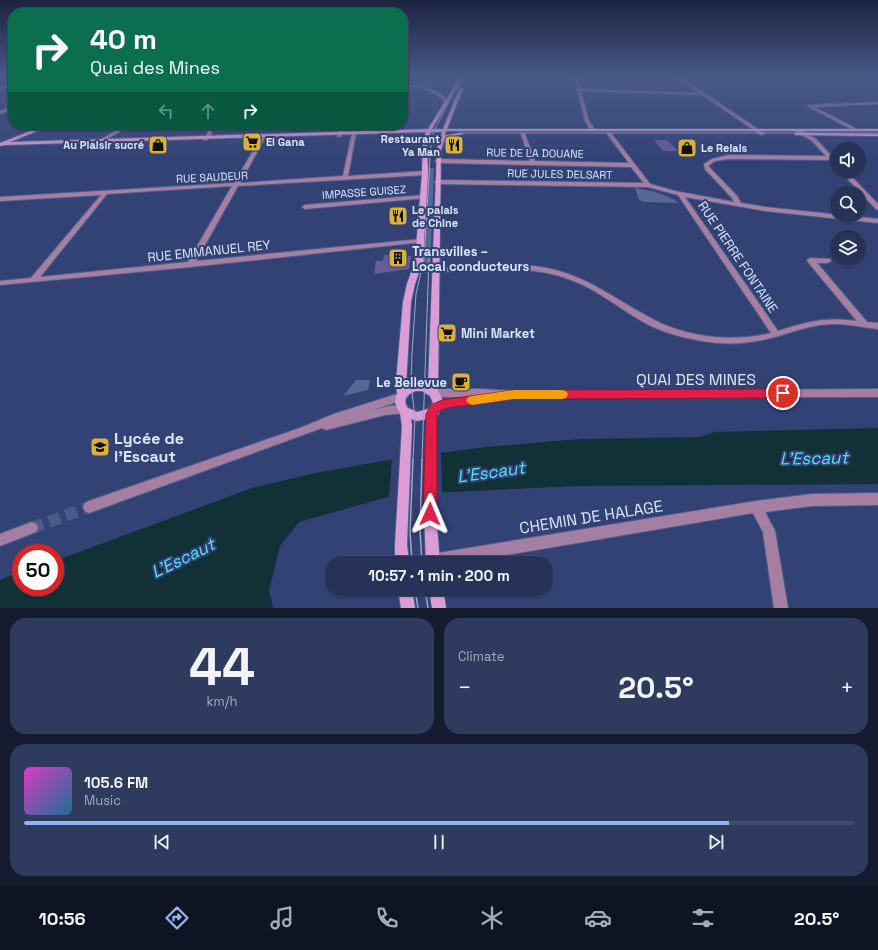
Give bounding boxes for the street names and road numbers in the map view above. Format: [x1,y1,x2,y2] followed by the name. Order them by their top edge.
[486,145,584,161] street label: RUE DE LA DOUANE
[507,166,613,182] street label: RUE JULES DELSART
[176,168,248,186] street label: RUE SAUDEUR
[322,182,406,202] street label: IMPASSE GUISEZ
[694,198,782,316] street label: RUE PIERRE FONTAINE
[147,236,271,266] street label: RUE EMMANUEL REY
[636,369,756,390] street label: QUAI DES MINES
[518,495,664,539] street label: CHEMIN DE HALAGE

